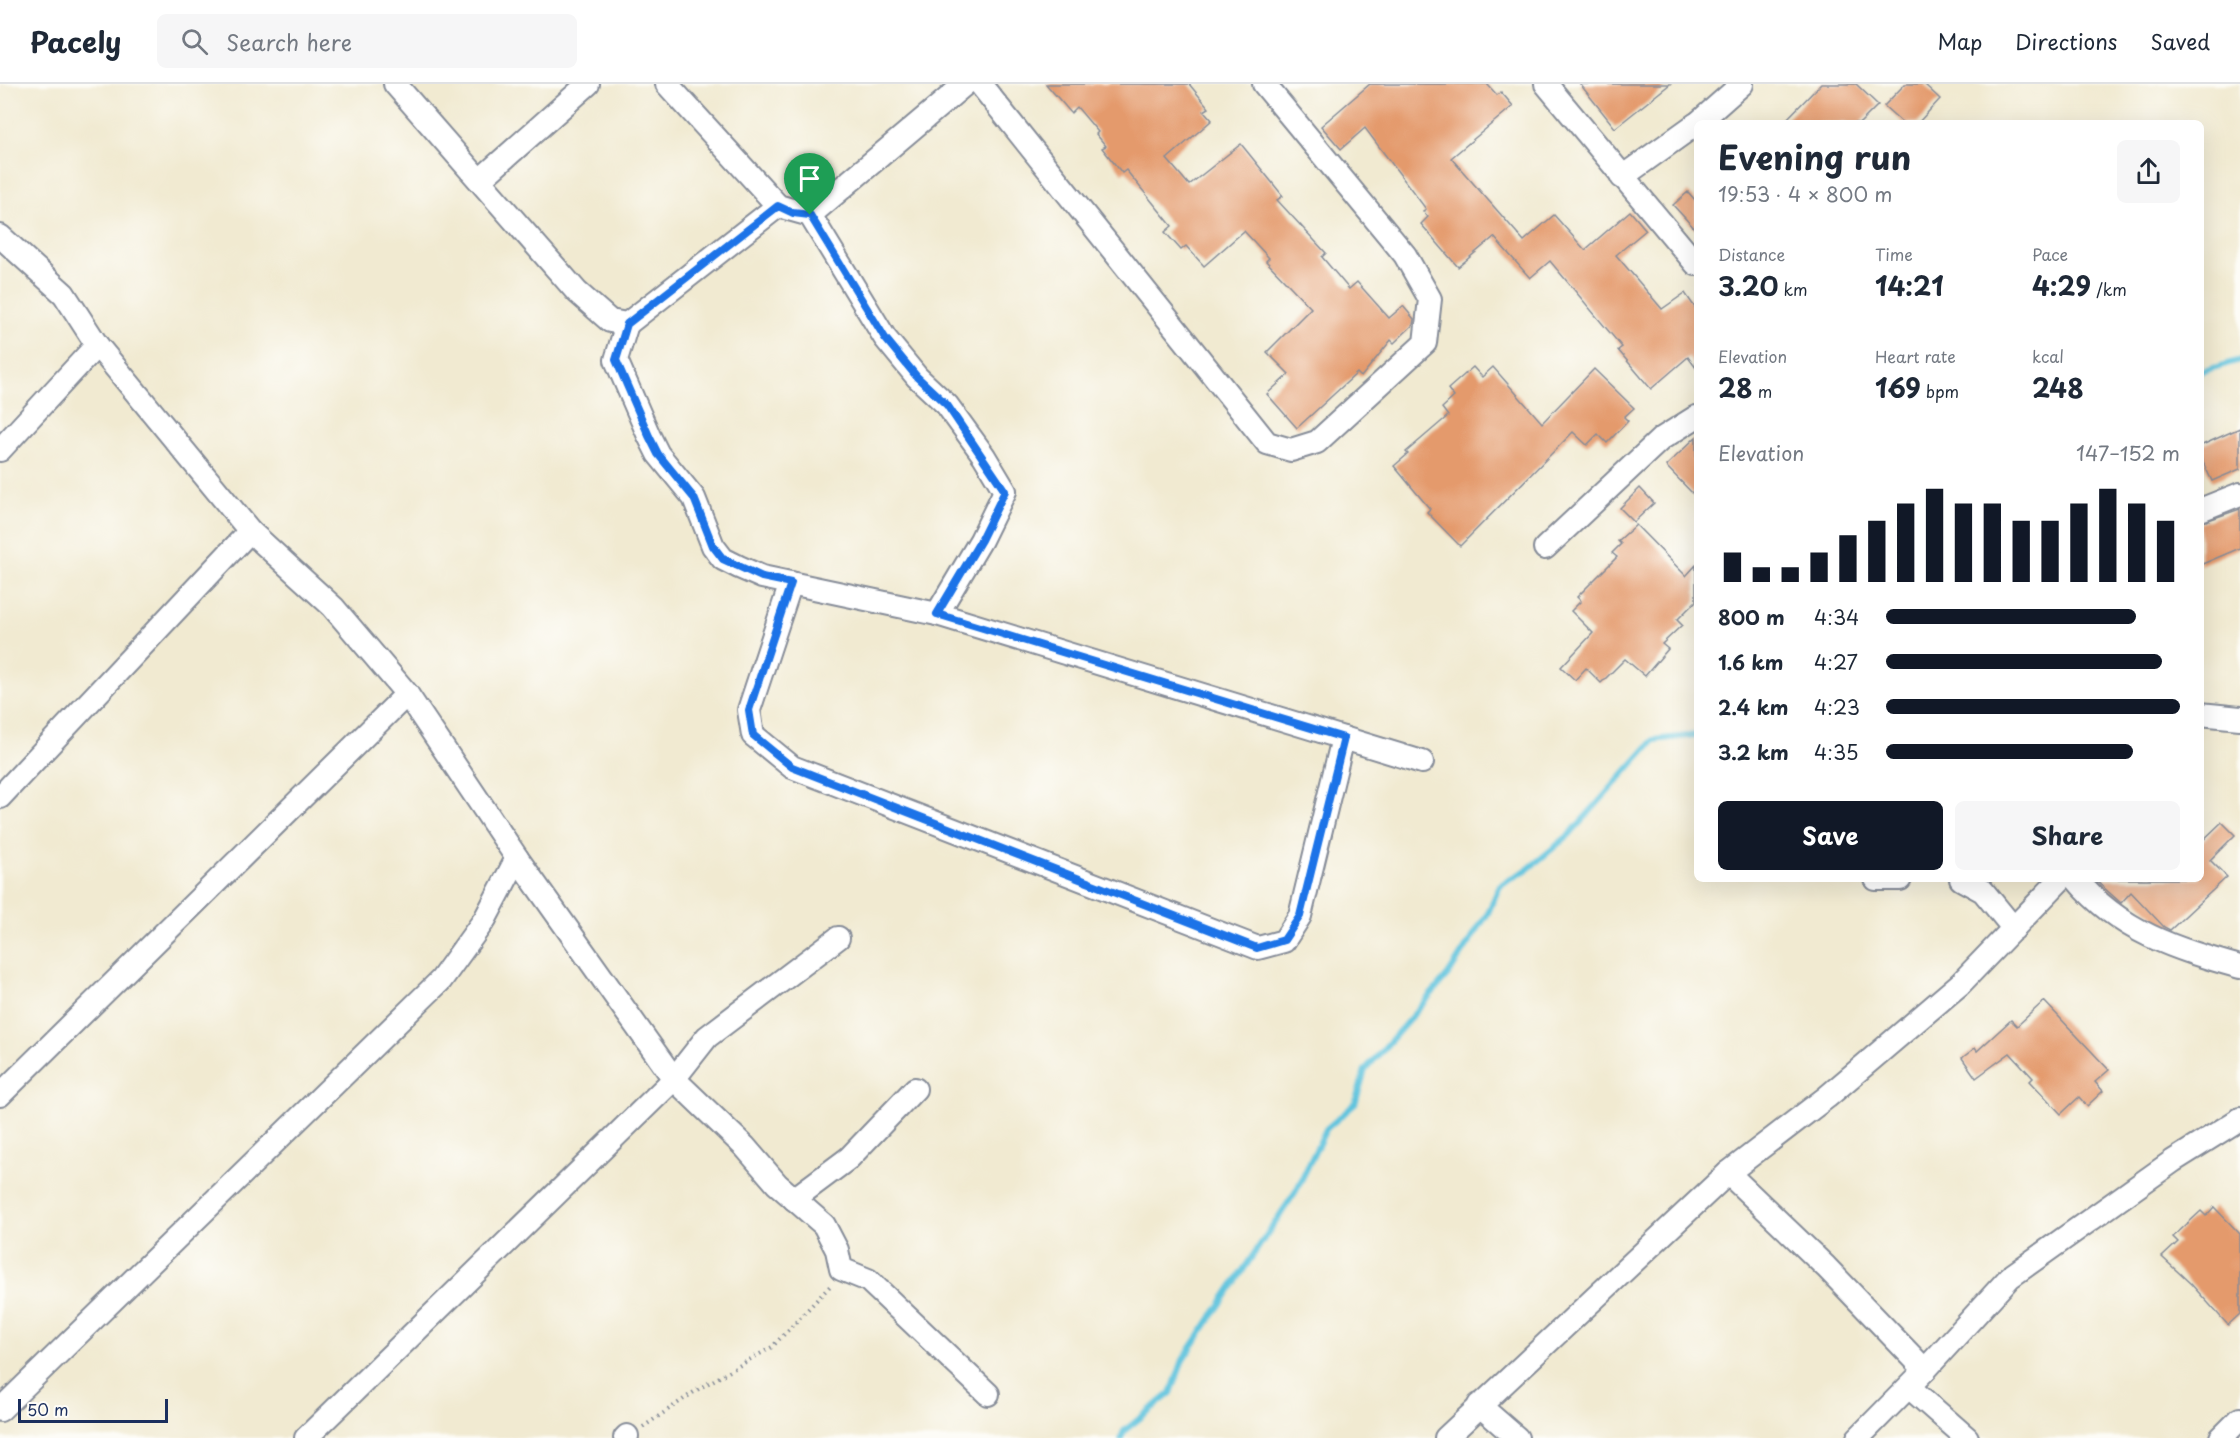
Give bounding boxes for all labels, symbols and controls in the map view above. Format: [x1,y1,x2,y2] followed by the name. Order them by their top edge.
[157,14,577,68] search box
[30,20,121,63] text: Pacely
[178,25,211,58] icon: search
[226,25,352,58] text: Search here
[1937,25,1982,57] text: Map
[2015,25,2117,57] text: Directions
[2150,25,2210,57] text: Saved
[1718,131,1911,181] text: Evening run
[2117,140,2180,203] button: share
[784,153,835,215] pin
[793,162,826,195] icon: arrive
[1718,179,1892,209] text: 19:53 · 4 × 800 m
[1718,242,1785,266] text: Distance
[1875,242,1913,266] text: Time
[2032,242,2068,266] text: Pace
[1718,266,1778,305] text: 3.20
[1875,266,1944,305] text: 14:21
[2032,266,2091,305] text: 4:29
[1778,277,1808,301] text: km
[2091,277,2127,301] text: /km
[1718,344,1787,368] text: Elevation
[1875,344,1956,368] text: Heart rate
[2032,344,2064,368] text: kcal
[1718,368,1753,407] text: 28
[1875,368,1921,407] text: 169
[2032,368,2084,407] text: 248
[1753,379,1772,403] text: m
[1921,379,1959,403] text: bpm
[1718,438,1804,468] text: Elevation
[2076,438,2180,468] text: 147–152 m
[1718,602,1785,632] text: 800 m
[1814,602,1859,632] text: 4:34
[1718,647,1783,677] text: 1.6 km
[1814,647,1858,677] text: 4:27
[1718,692,1788,722] text: 2.4 km
[1814,692,1860,722] text: 4:23
[1718,737,1789,767] text: 3.2 km
[1814,737,1859,767] text: 4:35
[1718,801,1943,870] button: Save
[1955,801,2180,870] button: Share
[18,1396,168,1424] scale bar
[27,1397,68,1421] text: 50 m

